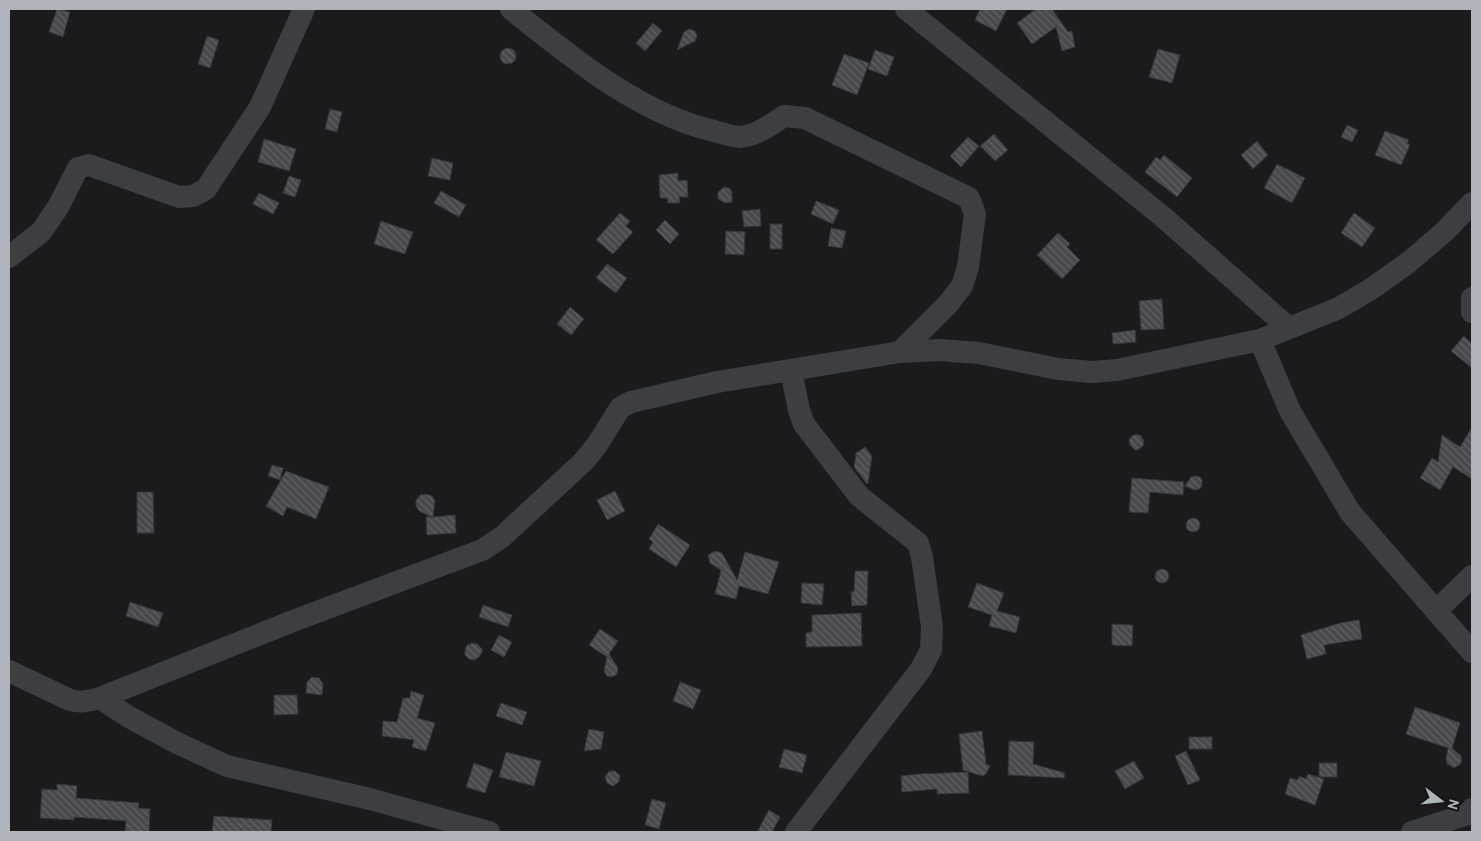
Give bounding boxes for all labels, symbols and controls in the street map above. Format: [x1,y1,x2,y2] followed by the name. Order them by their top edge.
[1416,776,1466,826] north arrow
[1442,797,1462,811] text: N

